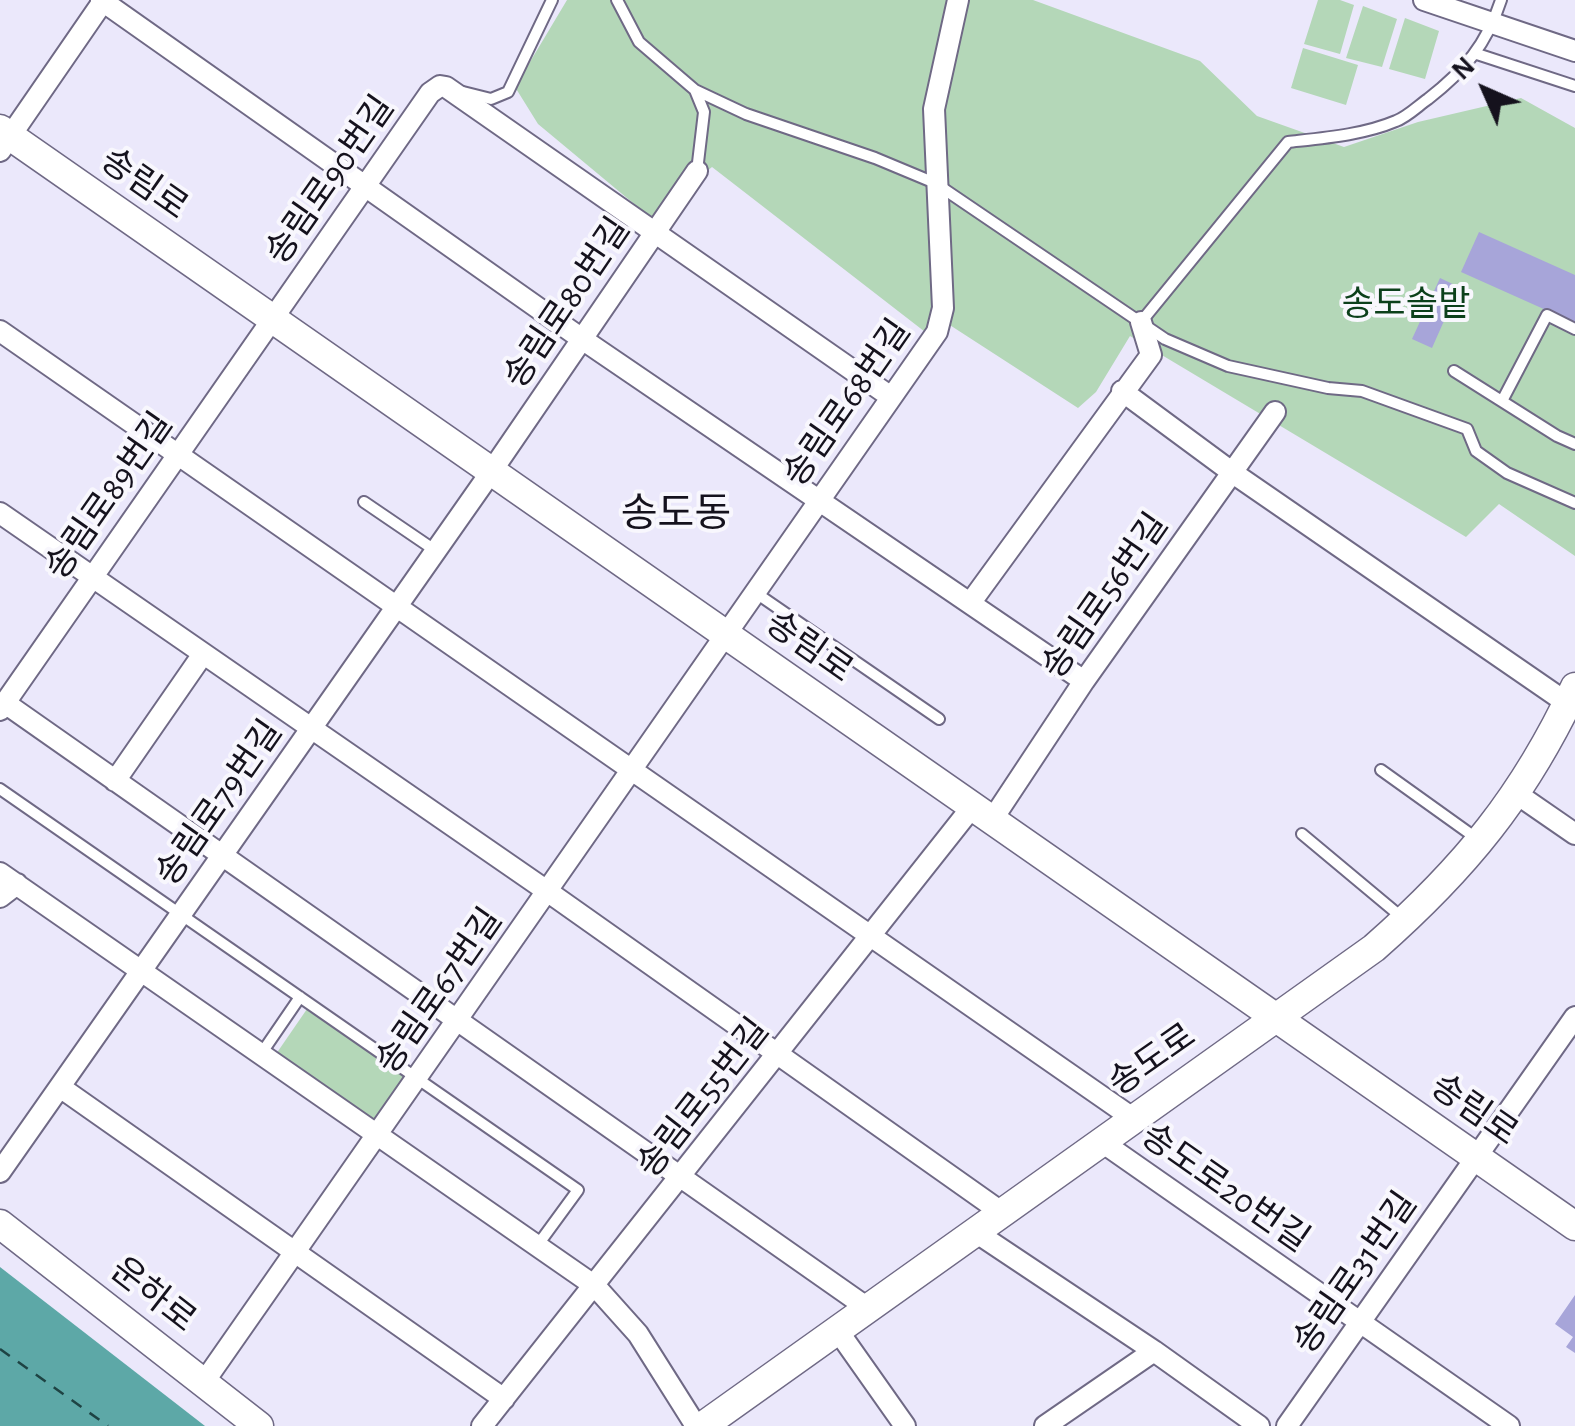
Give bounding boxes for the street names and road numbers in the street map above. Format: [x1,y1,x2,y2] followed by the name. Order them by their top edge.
[257,88,403,272] street label: 송림로90번길
[92,139,196,229] street label: 송림로
[495,210,639,396] street label: 송림로80번길
[774,311,920,495] street label: 송림로68번길
[36,404,182,588] street label: 송림로89번길
[1033,505,1177,687] street label: 송림로56번길
[757,602,861,692] street label: 송림로
[147,712,291,894] street label: 송림로79번길
[367,900,511,1082] street label: 송림로67번길
[628,1010,778,1186] street label: 송림로55번길
[1100,1015,1204,1105] street label: 송도로
[1422,1065,1526,1155] street label: 송림로
[1133,1115,1317,1261] street label: 송도로20번길
[1284,1184,1426,1362] street label: 송림로31번길
[102,1249,204,1341] street label: 운하로

